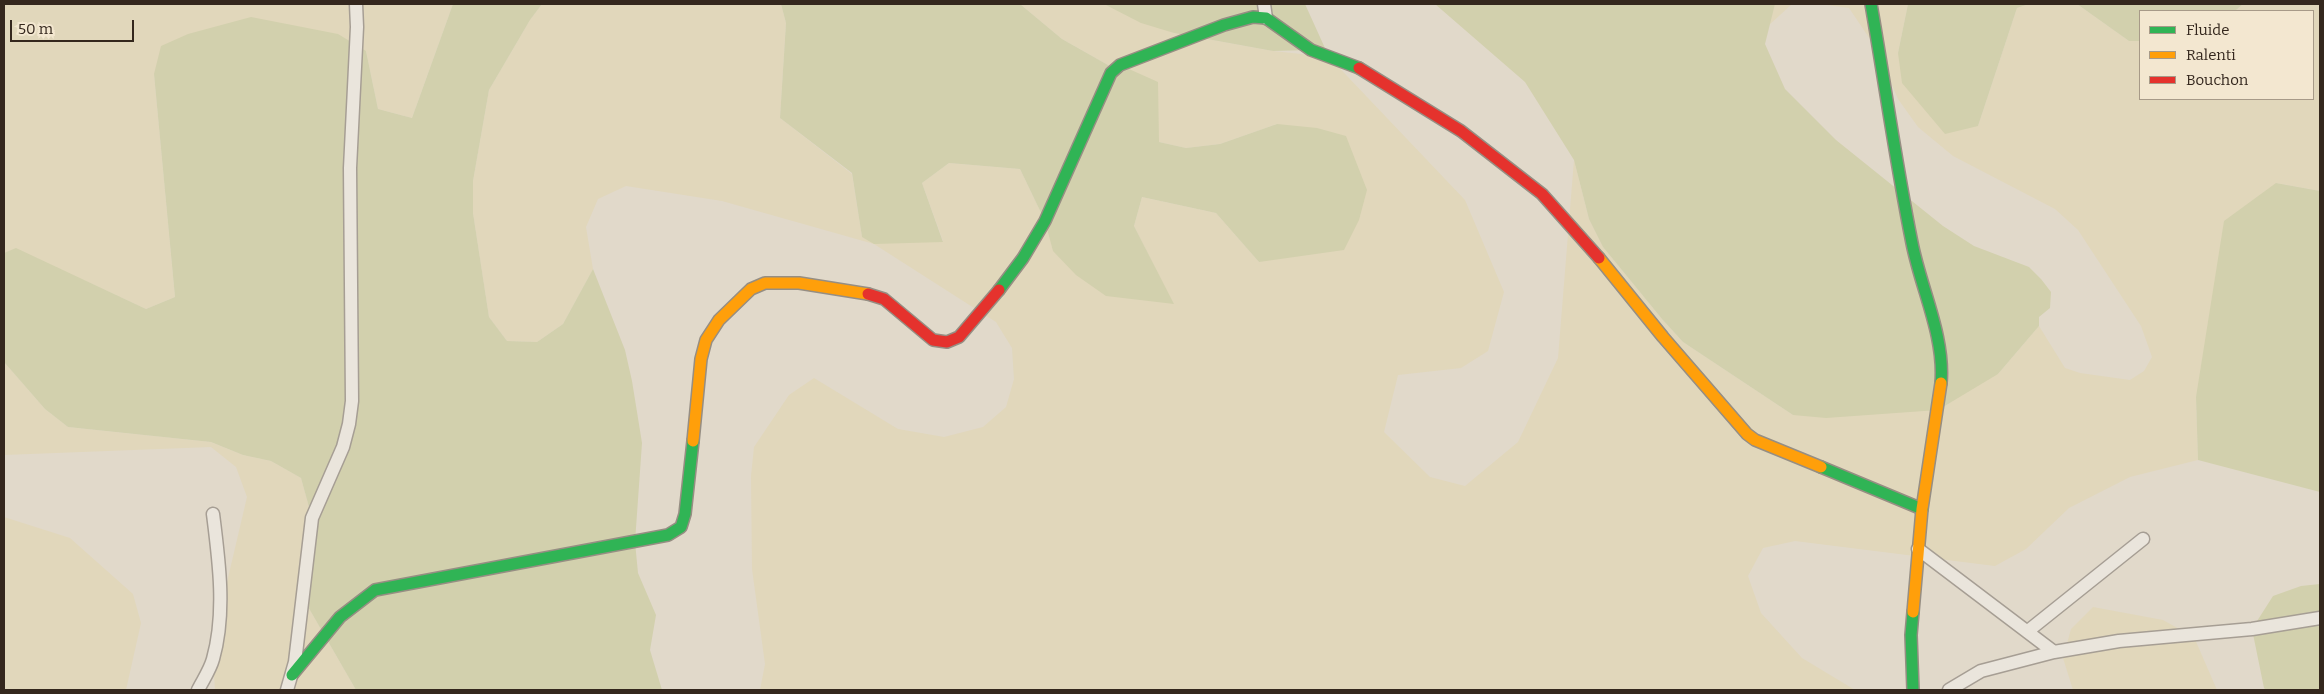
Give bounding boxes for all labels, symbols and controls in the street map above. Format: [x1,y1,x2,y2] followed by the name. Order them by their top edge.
[12,10,136,42] scale bar
[2139,10,2314,100] legend
[18,20,53,38] text: 50 m
[2186,21,2229,39] text: Fluide
[2186,46,2236,64] text: Ralenti
[2186,71,2248,89] text: Bouchon

